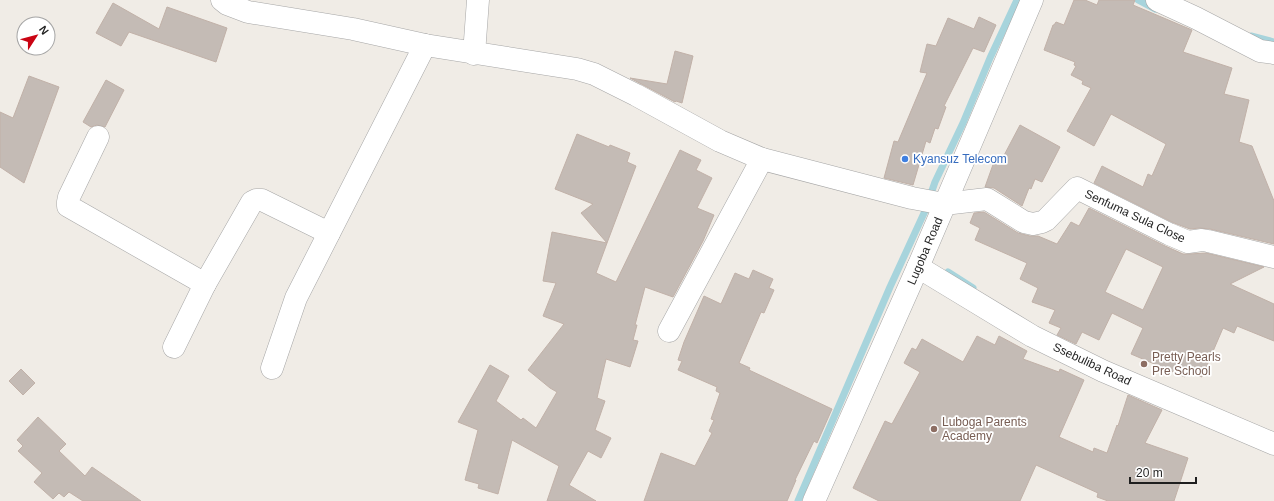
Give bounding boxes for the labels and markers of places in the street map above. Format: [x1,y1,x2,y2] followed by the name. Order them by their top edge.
[913,152,1007,166] place label: Kyansuz Telecom
[900,154,910,164] marker: Kyansuz Telecom
[1152,350,1221,378] place label: Pretty Pearls Pre School
[1139,359,1149,369] marker: Pretty Pearls Pre School
[942,415,1027,443] place label: Luboga Parents Academy
[929,424,939,434] marker: Luboga Parents Academy

